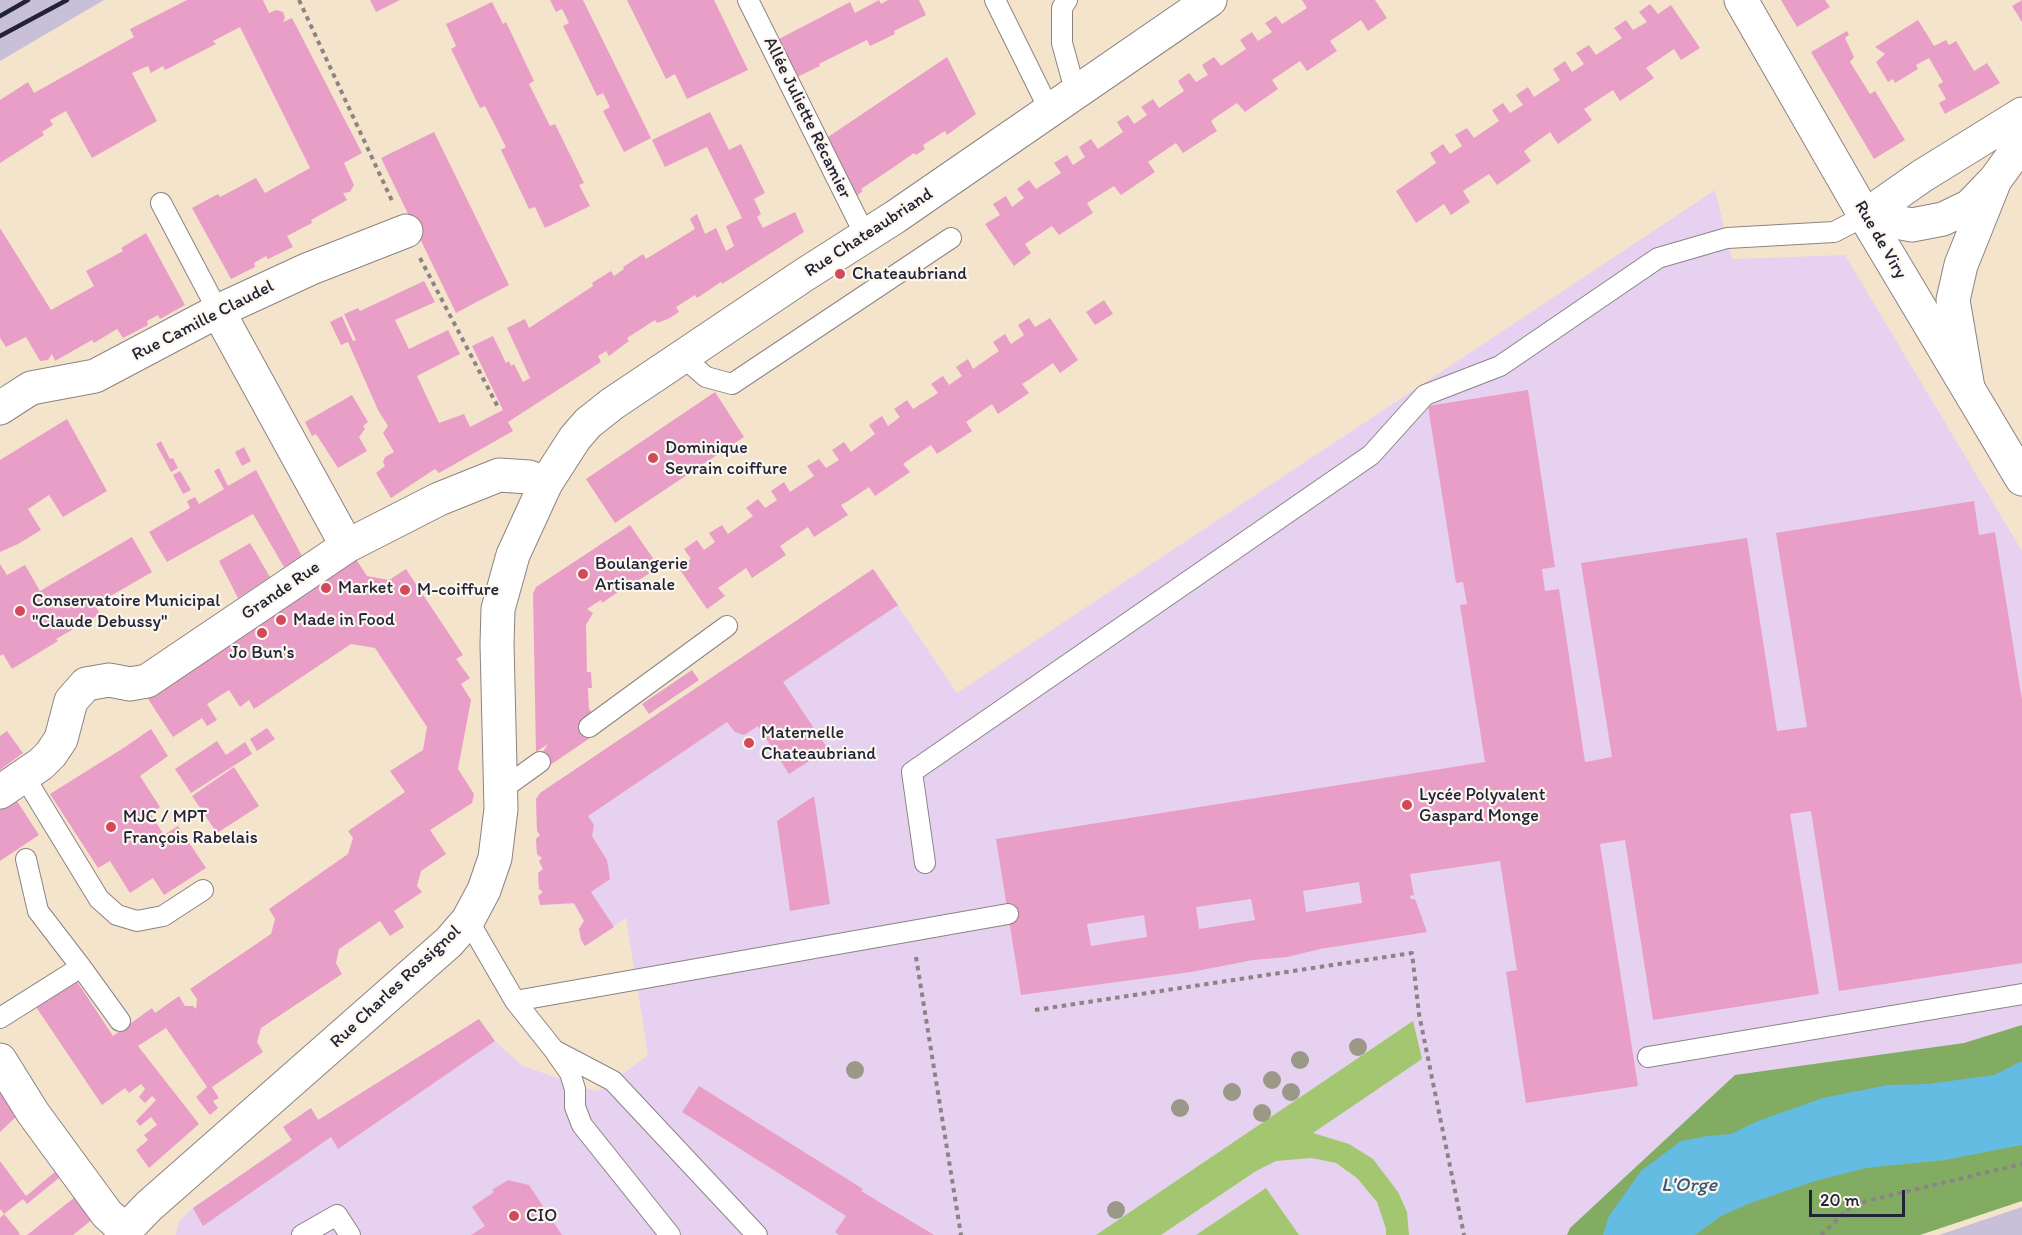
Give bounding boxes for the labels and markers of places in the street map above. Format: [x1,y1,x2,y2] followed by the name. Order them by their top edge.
[852,263,967,285] place label: Chateaubriand
[833,267,847,281] marker: Chateaubriand
[665,437,787,480] place label: Dominique Sevrain coiffure
[646,451,660,465] marker: Dominique Sevrain coiffure
[595,553,688,596] place label: Boulangerie Artisanale
[576,567,590,581] marker: Boulangerie Artisanale
[338,577,393,599] place label: Market
[417,579,499,601] place label: M-coiffure
[319,581,333,595] marker: Market
[398,583,412,597] marker: M-coiffure
[32,590,220,632] place label: Conservatoire Municipal "Claude Debussy"
[13,604,27,618] marker: Conservatoire Municipal "Claude Debussy"
[293,609,395,631] place label: Made in Food
[274,613,288,627] marker: Made in Food
[255,626,269,640] marker: Jo Bun's
[230,642,294,664] place label: Jo Bun's
[761,722,876,764] place label: Maternelle Chateaubriand
[742,736,756,750] marker: Maternelle Chateaubriand
[1419,784,1545,826] place label: Lycée Polyvalent Gaspard Monge
[1400,798,1414,812] marker: Lycée Polyvalent Gaspard Monge
[123,806,258,848] place label: MJC / MPT François Rabelais
[104,820,118,834] marker: MJC / MPT François Rabelais
[526,1205,557,1227] place label: CIO
[507,1209,521,1223] marker: CIO

